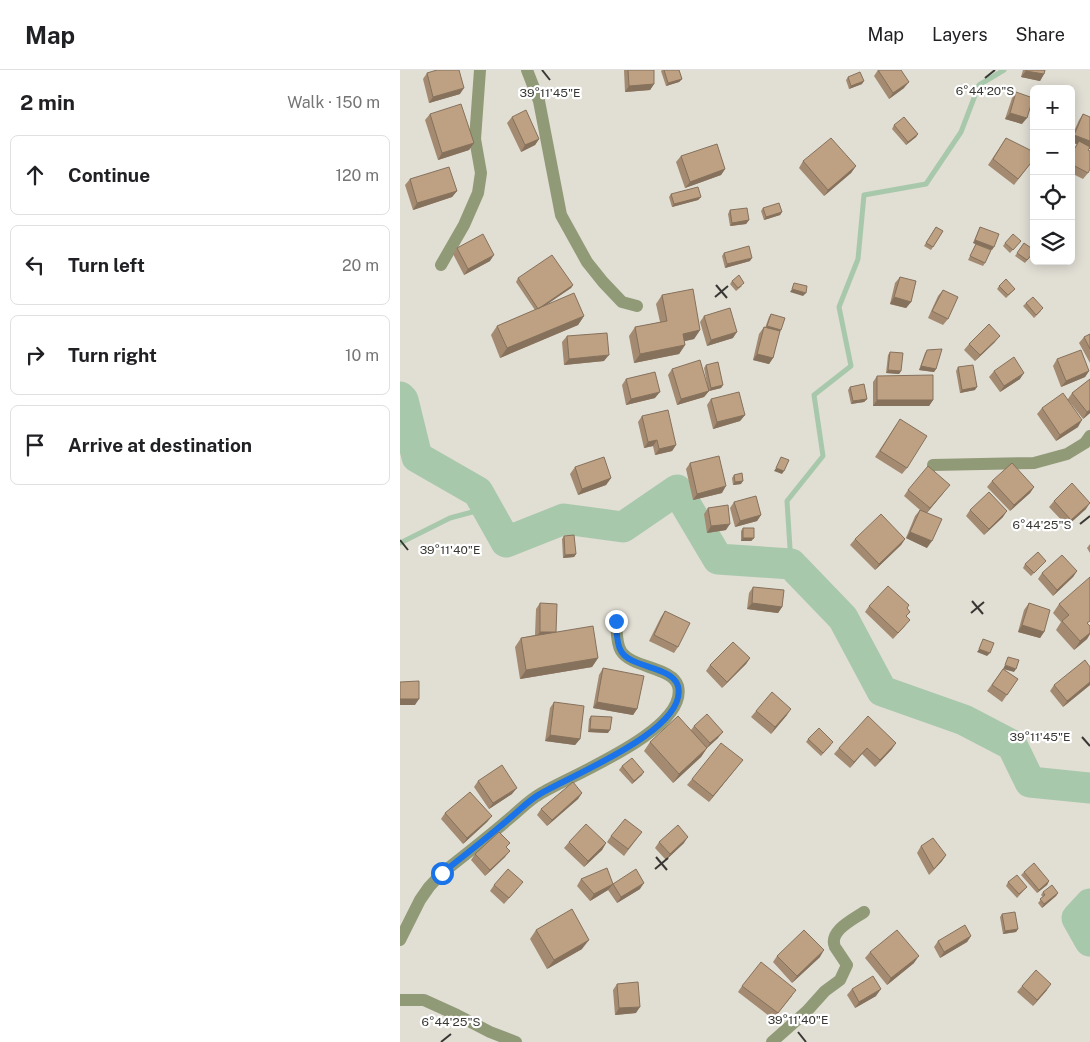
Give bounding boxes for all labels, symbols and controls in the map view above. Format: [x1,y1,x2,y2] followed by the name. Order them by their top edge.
[25,21,75,49] text: Map
[868,24,904,45] text: Map
[932,24,988,45] text: Layers
[1016,24,1065,45] text: Share
[956,84,1014,98] text: 6°44'20"S
[1030,85,1075,265] map controls
[1030,85,1075,130] button: +
[520,86,580,100] text: 39°11'45"E
[20,90,75,115] text: 2 min
[287,93,380,112] text: Walk · 150 m
[1030,130,1075,175] button: −
[21,161,49,189] icon: ahead
[68,164,150,186] text: Continue
[335,166,379,185] text: 120 m
[1030,175,1075,220] button: locate
[1030,220,1075,265] button: layers
[21,251,49,279] icon: left
[68,254,145,276] text: Turn left
[342,256,379,275] text: 20 m
[21,341,49,369] icon: right
[68,344,157,366] text: Turn right
[345,346,379,365] text: 10 m
[21,431,49,459] icon: arrive
[68,434,252,456] text: Arrive at destination
[1012,518,1072,532] text: 6°44'25"S
[420,543,480,557] text: 39°11'40"E
[605,610,628,633] route end
[1010,730,1070,744] text: 39°11'45"E
[431,862,454,885] route start
[768,1013,828,1027] text: 39°11'40"E
[421,1015,481,1029] text: 6°44'25"S

